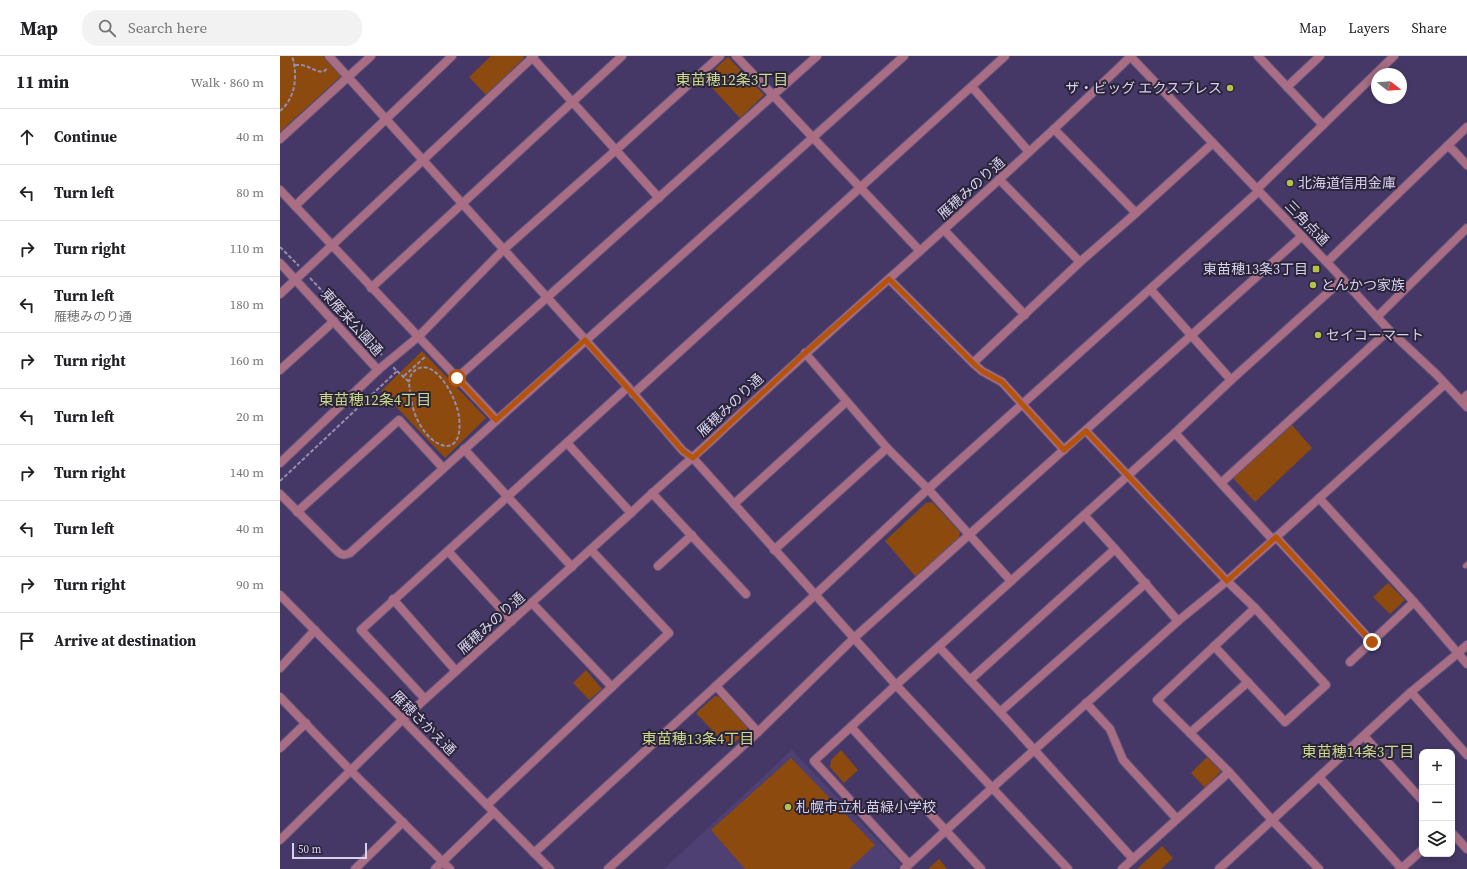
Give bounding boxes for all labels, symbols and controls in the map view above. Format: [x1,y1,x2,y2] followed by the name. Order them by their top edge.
[82,10,362,46] search box
[20,15,58,41] text: Map
[96,17,118,39] icon: search
[128,17,207,38] text: Search here
[1299,18,1326,38] text: Map
[1348,18,1390,38] text: Layers
[1412,18,1447,38] text: Share
[1371,68,1407,104] north arrow
[676,69,788,90] district label: 東苗穂12条3丁目
[16,70,69,94] text: 11 min
[191,74,264,91] text: Walk · 860 m
[1065,78,1222,98] place label: ザ・ビッグ エクスプレス
[1225,83,1235,93] marker: ザ・ビッグ エクスプレス
[16,126,38,148] icon: ahead
[54,126,117,147] text: Continue
[236,128,264,145] text: 40 m
[933,152,1009,224] street label: 雁穂みのり通
[1298,173,1396,193] place label: 北海道信用金庫
[1285,178,1295,188] marker: 北海道信用金庫
[16,182,38,204] icon: left
[54,182,114,203] text: Turn left
[236,184,264,201] text: 80 m
[1280,196,1334,250] street label: 三角点通
[16,238,38,260] icon: right
[54,238,126,259] text: Turn right
[230,240,264,257] text: 110 m
[1203,259,1308,279] place label: 東苗穂13条3丁目
[1311,264,1321,274] marker: 東苗穂13条3丁目
[1321,275,1405,295] place label: とんかつ家族
[1308,280,1318,290] marker: とんかつ家族
[316,284,388,360] street label: 東雁来公園通
[54,285,114,306] text: Turn left
[16,294,38,316] icon: left
[230,296,264,313] text: 180 m
[54,308,132,325] text: 雁穂みのり通
[1326,325,1424,345] place label: セイコーマート
[1313,330,1323,340] marker: セイコーマート
[16,350,38,372] icon: right
[54,350,126,371] text: Turn right
[230,352,264,369] text: 160 m
[448,369,466,387] route start
[692,369,768,441] street label: 雁穂みのり通
[319,389,431,410] district label: 東苗穂12条4丁目
[16,406,38,428] icon: left
[54,406,114,427] text: Turn left
[236,408,264,425] text: 20 m
[16,462,38,484] icon: right
[54,462,126,483] text: Turn right
[230,464,264,481] text: 140 m
[16,518,38,540] icon: left
[54,518,114,539] text: Turn left
[236,520,264,537] text: 40 m
[16,574,38,596] icon: right
[54,574,126,595] text: Turn right
[236,576,264,593] text: 90 m
[453,587,529,659] street label: 雁穂みのり通
[16,630,38,652] icon: arrive
[54,630,196,651] text: Arrive at destination
[1363,633,1381,651] route end
[387,686,461,760] street label: 雁穂さかえ通
[642,728,754,749] district label: 東苗穂13条4丁目
[1302,741,1414,762] district label: 東苗穂14条3丁目
[1419,749,1455,857] map controls
[1419,749,1455,785] button: +
[1419,785,1455,821] button: −
[796,797,936,817] place label: 札幌市立札苗緑小学校
[783,802,793,812] marker: 札幌市立札苗緑小学校
[1419,821,1455,857] button: layers
[292,841,367,860] scale bar
[298,842,321,857] text: 50 m

